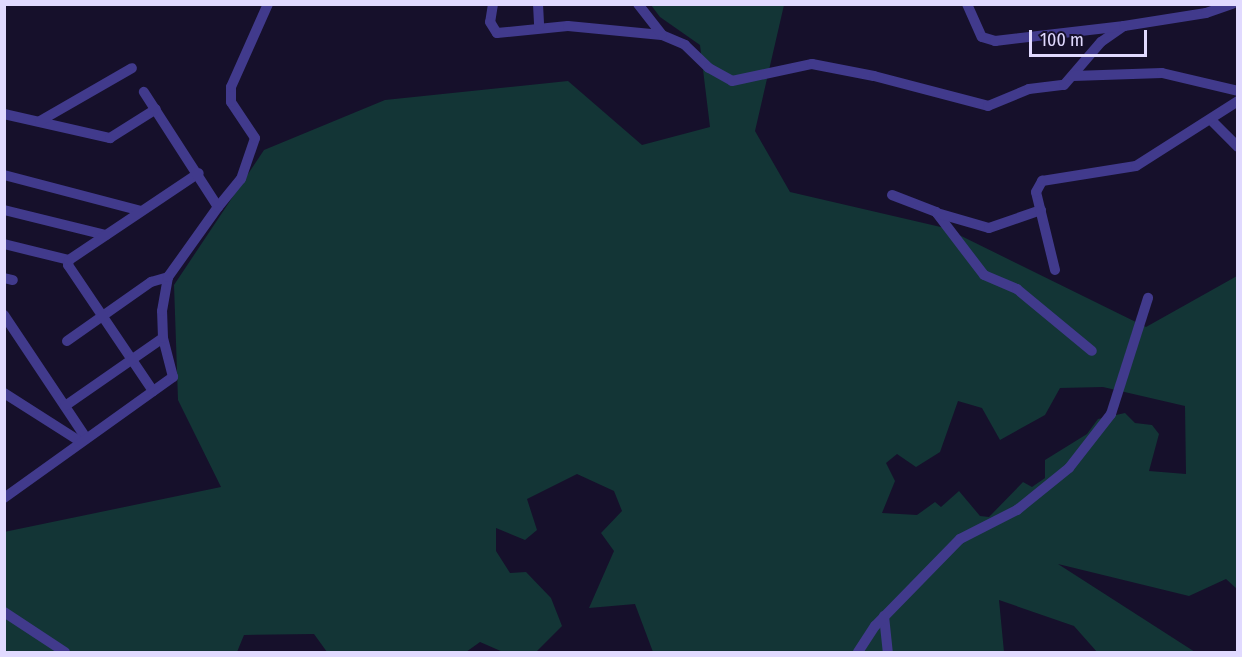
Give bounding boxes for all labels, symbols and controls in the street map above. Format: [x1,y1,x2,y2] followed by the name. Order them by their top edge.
[1032,18,1150,56] scale bar
[1040,29,1084,51] text: 100 m

